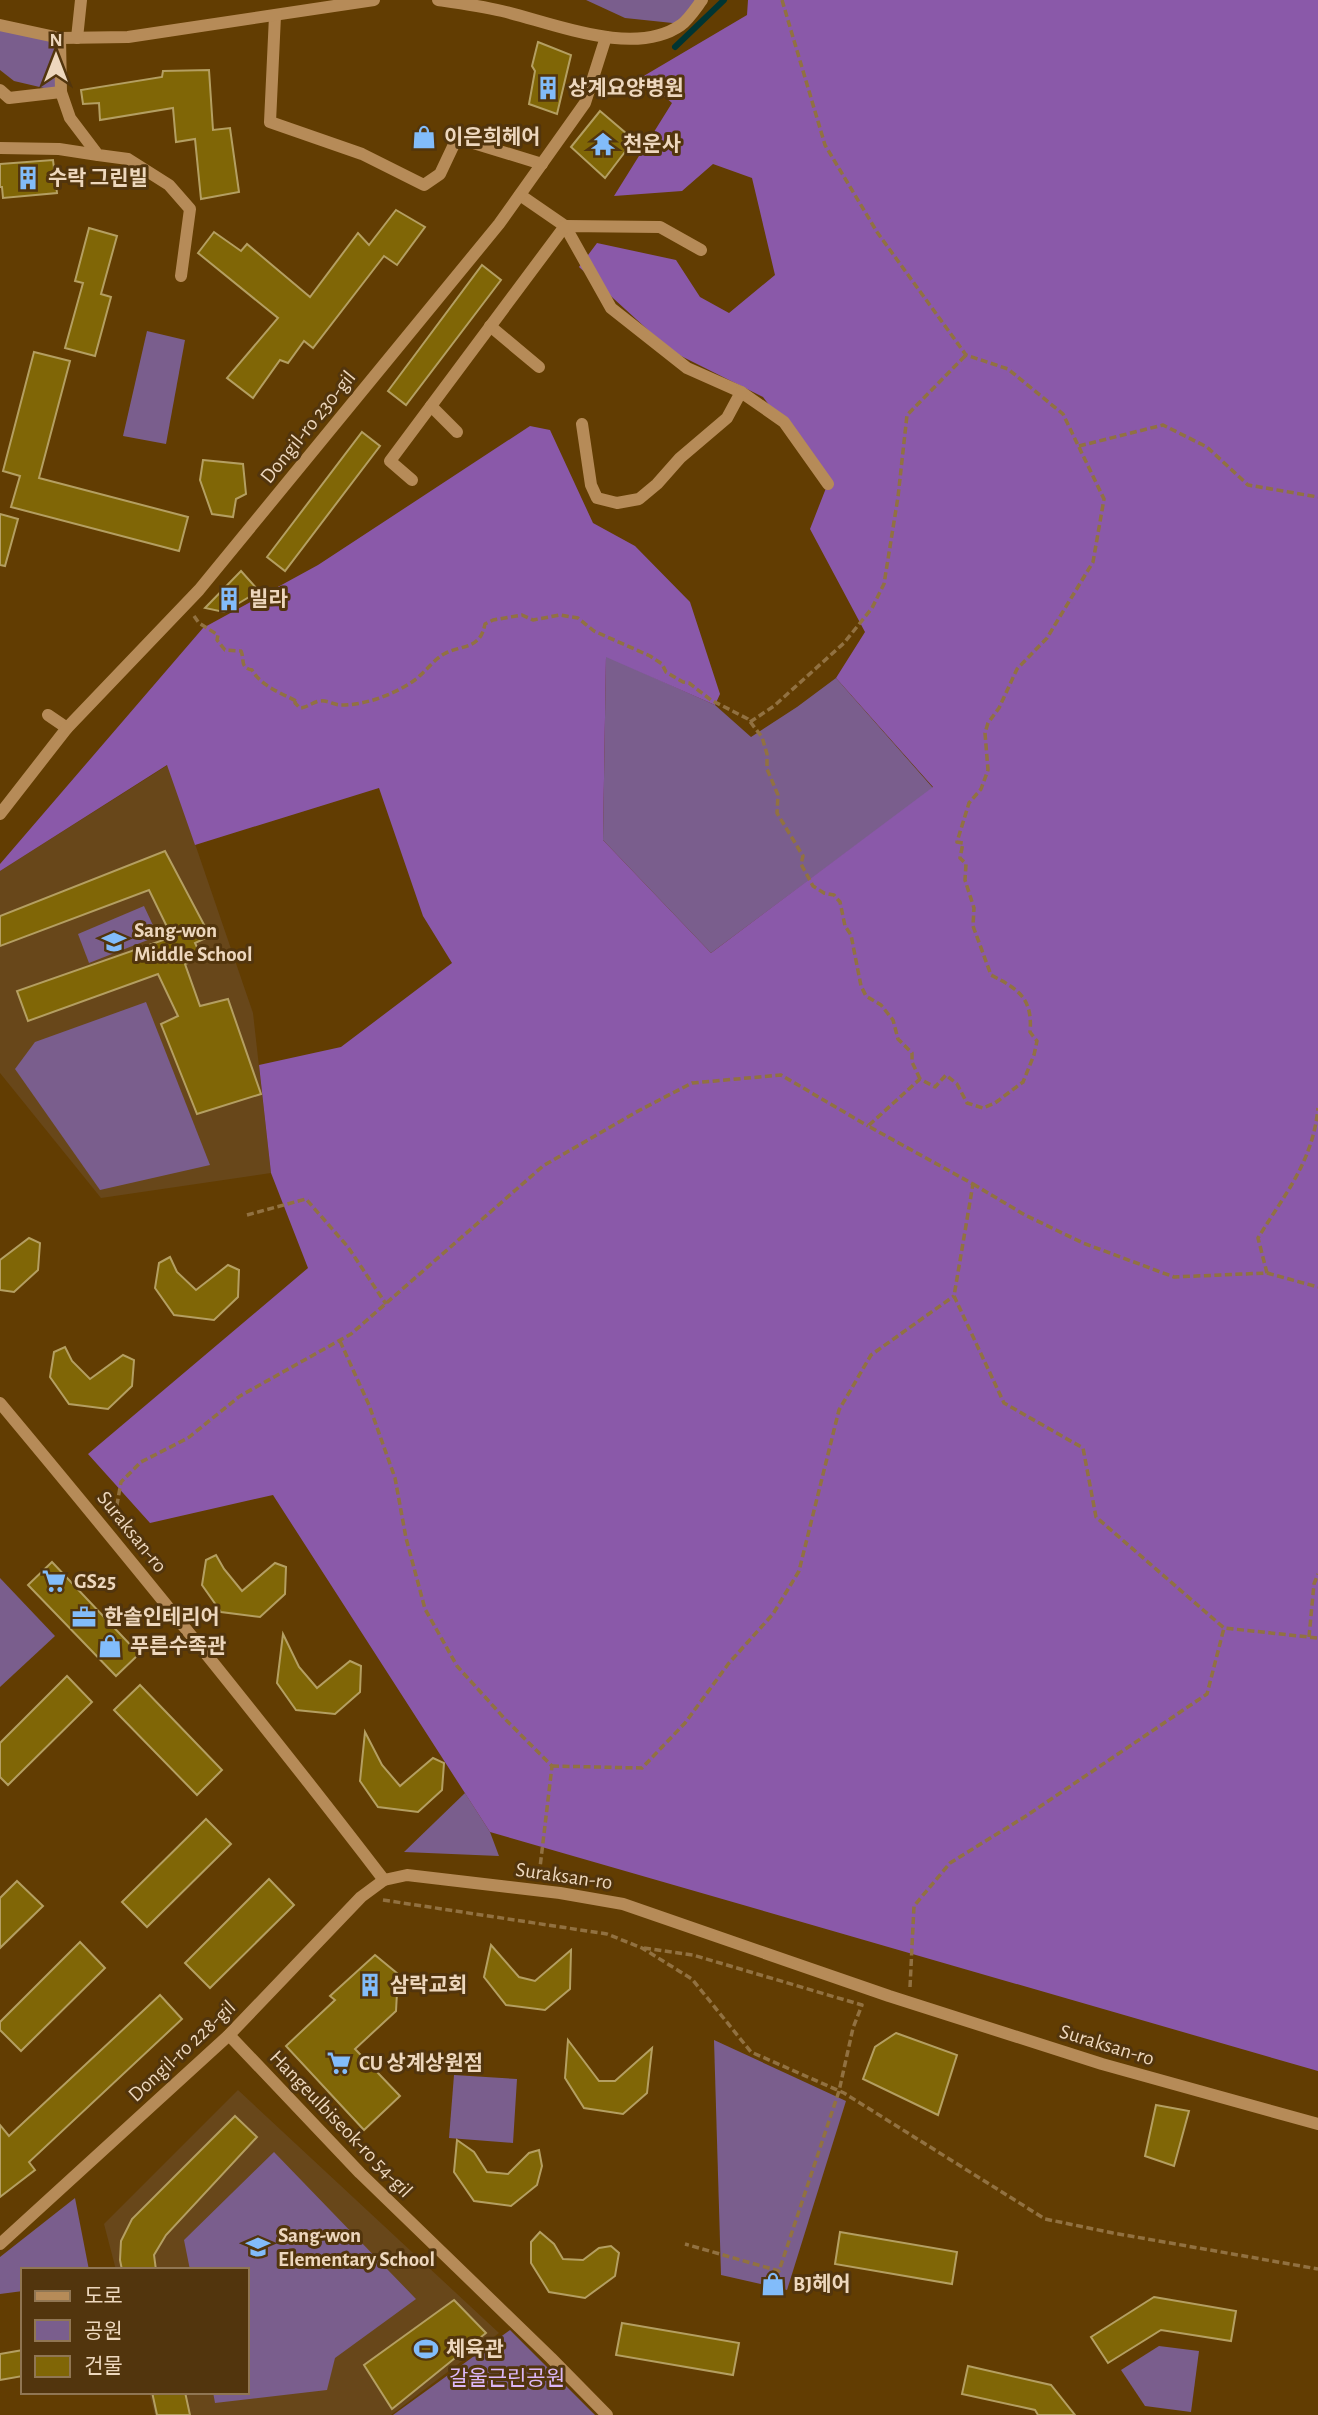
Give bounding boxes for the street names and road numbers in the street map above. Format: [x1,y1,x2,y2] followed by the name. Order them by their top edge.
[256,367,360,487] street label: Dongil-ro 230-gil
[93,1487,171,1577] street label: Suraksan-ro
[514,1859,614,1893] street label: Suraksan-ro
[124,1996,240,2106] street label: Dongil-ro 228-gil
[1057,2021,1157,2069] street label: Suraksan-ro
[266,2046,416,2202] street label: Hangeulbiseok-ro 54-gil

